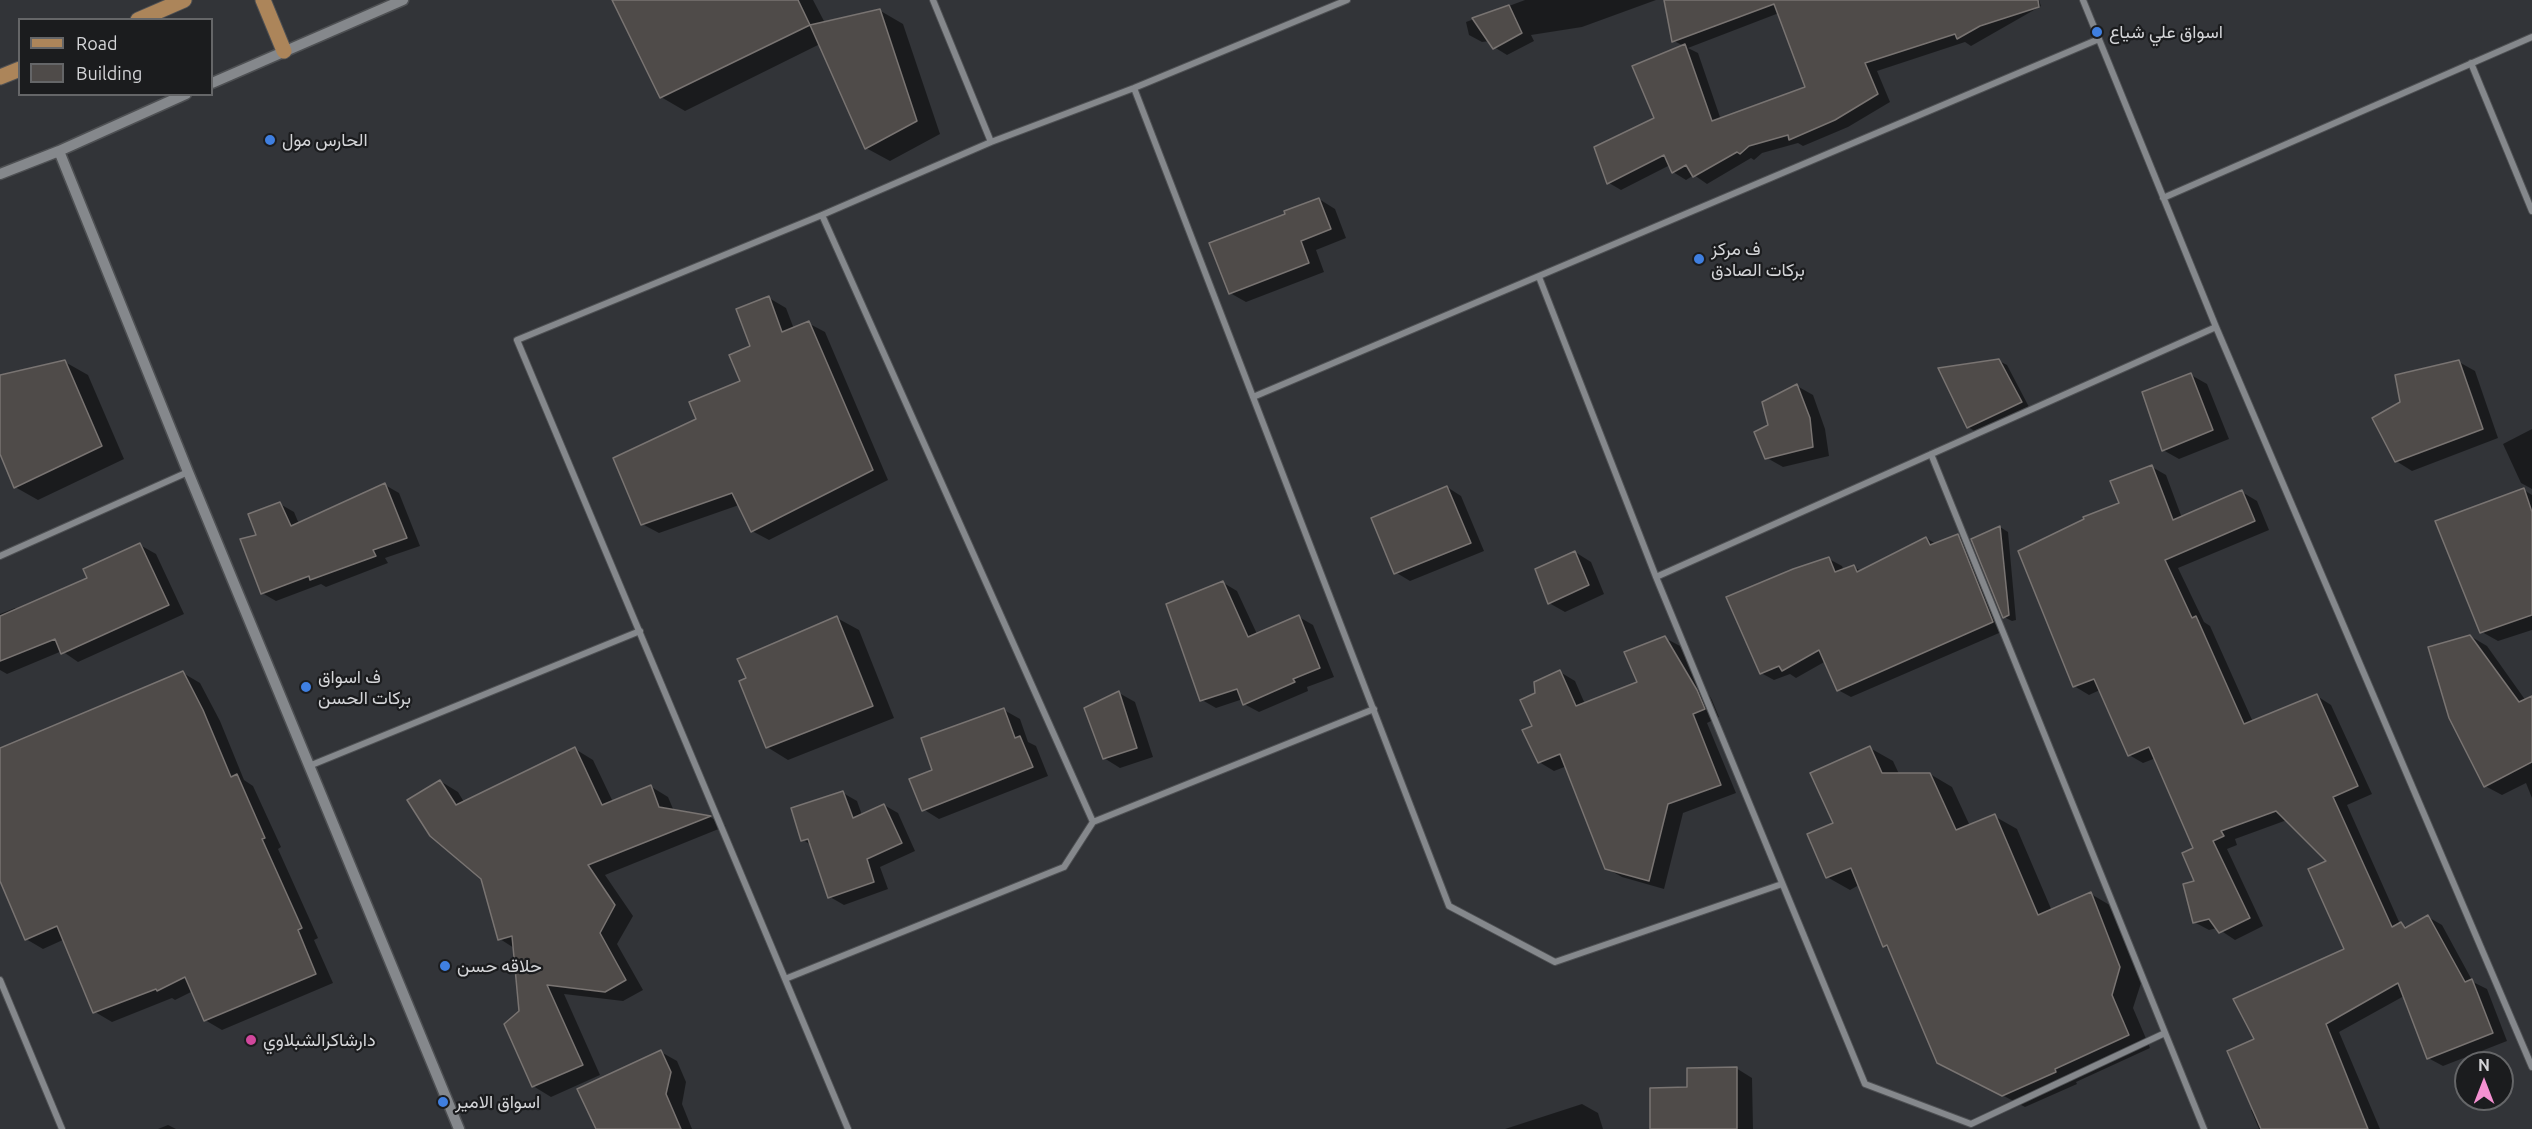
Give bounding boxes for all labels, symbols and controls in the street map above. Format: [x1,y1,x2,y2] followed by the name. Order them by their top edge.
[18,18,213,96] legend
[2109,21,2223,43] place label: اسواق علي شياع
[2090,25,2104,39] marker: اسواق علي شياع
[76,33,118,53] text: Road
[76,63,142,83] text: Building
[282,129,368,151] place label: الحارس مول
[263,133,277,147] marker: الحارس مول
[1711,238,1805,280] place label: ف مركز بركات الصادق
[1692,252,1706,266] marker: ف مركز بركات الصادق
[318,666,411,708] place label: ف اسواق بركات الحسن
[299,680,313,694] marker: ف اسواق بركات الحسن
[457,955,542,977] place label: حلاقه حسن
[438,959,452,973] marker: حلاقه حسن
[263,1029,376,1051] place label: دارشاكرالشبلاوي
[244,1033,258,1047] marker: دارشاكرالشبلاوي
[2454,1051,2514,1111] north arrow
[2478,1056,2490,1074] text: N
[455,1091,540,1113] place label: اسواق الامير
[436,1095,450,1109] marker: اسواق الامير

